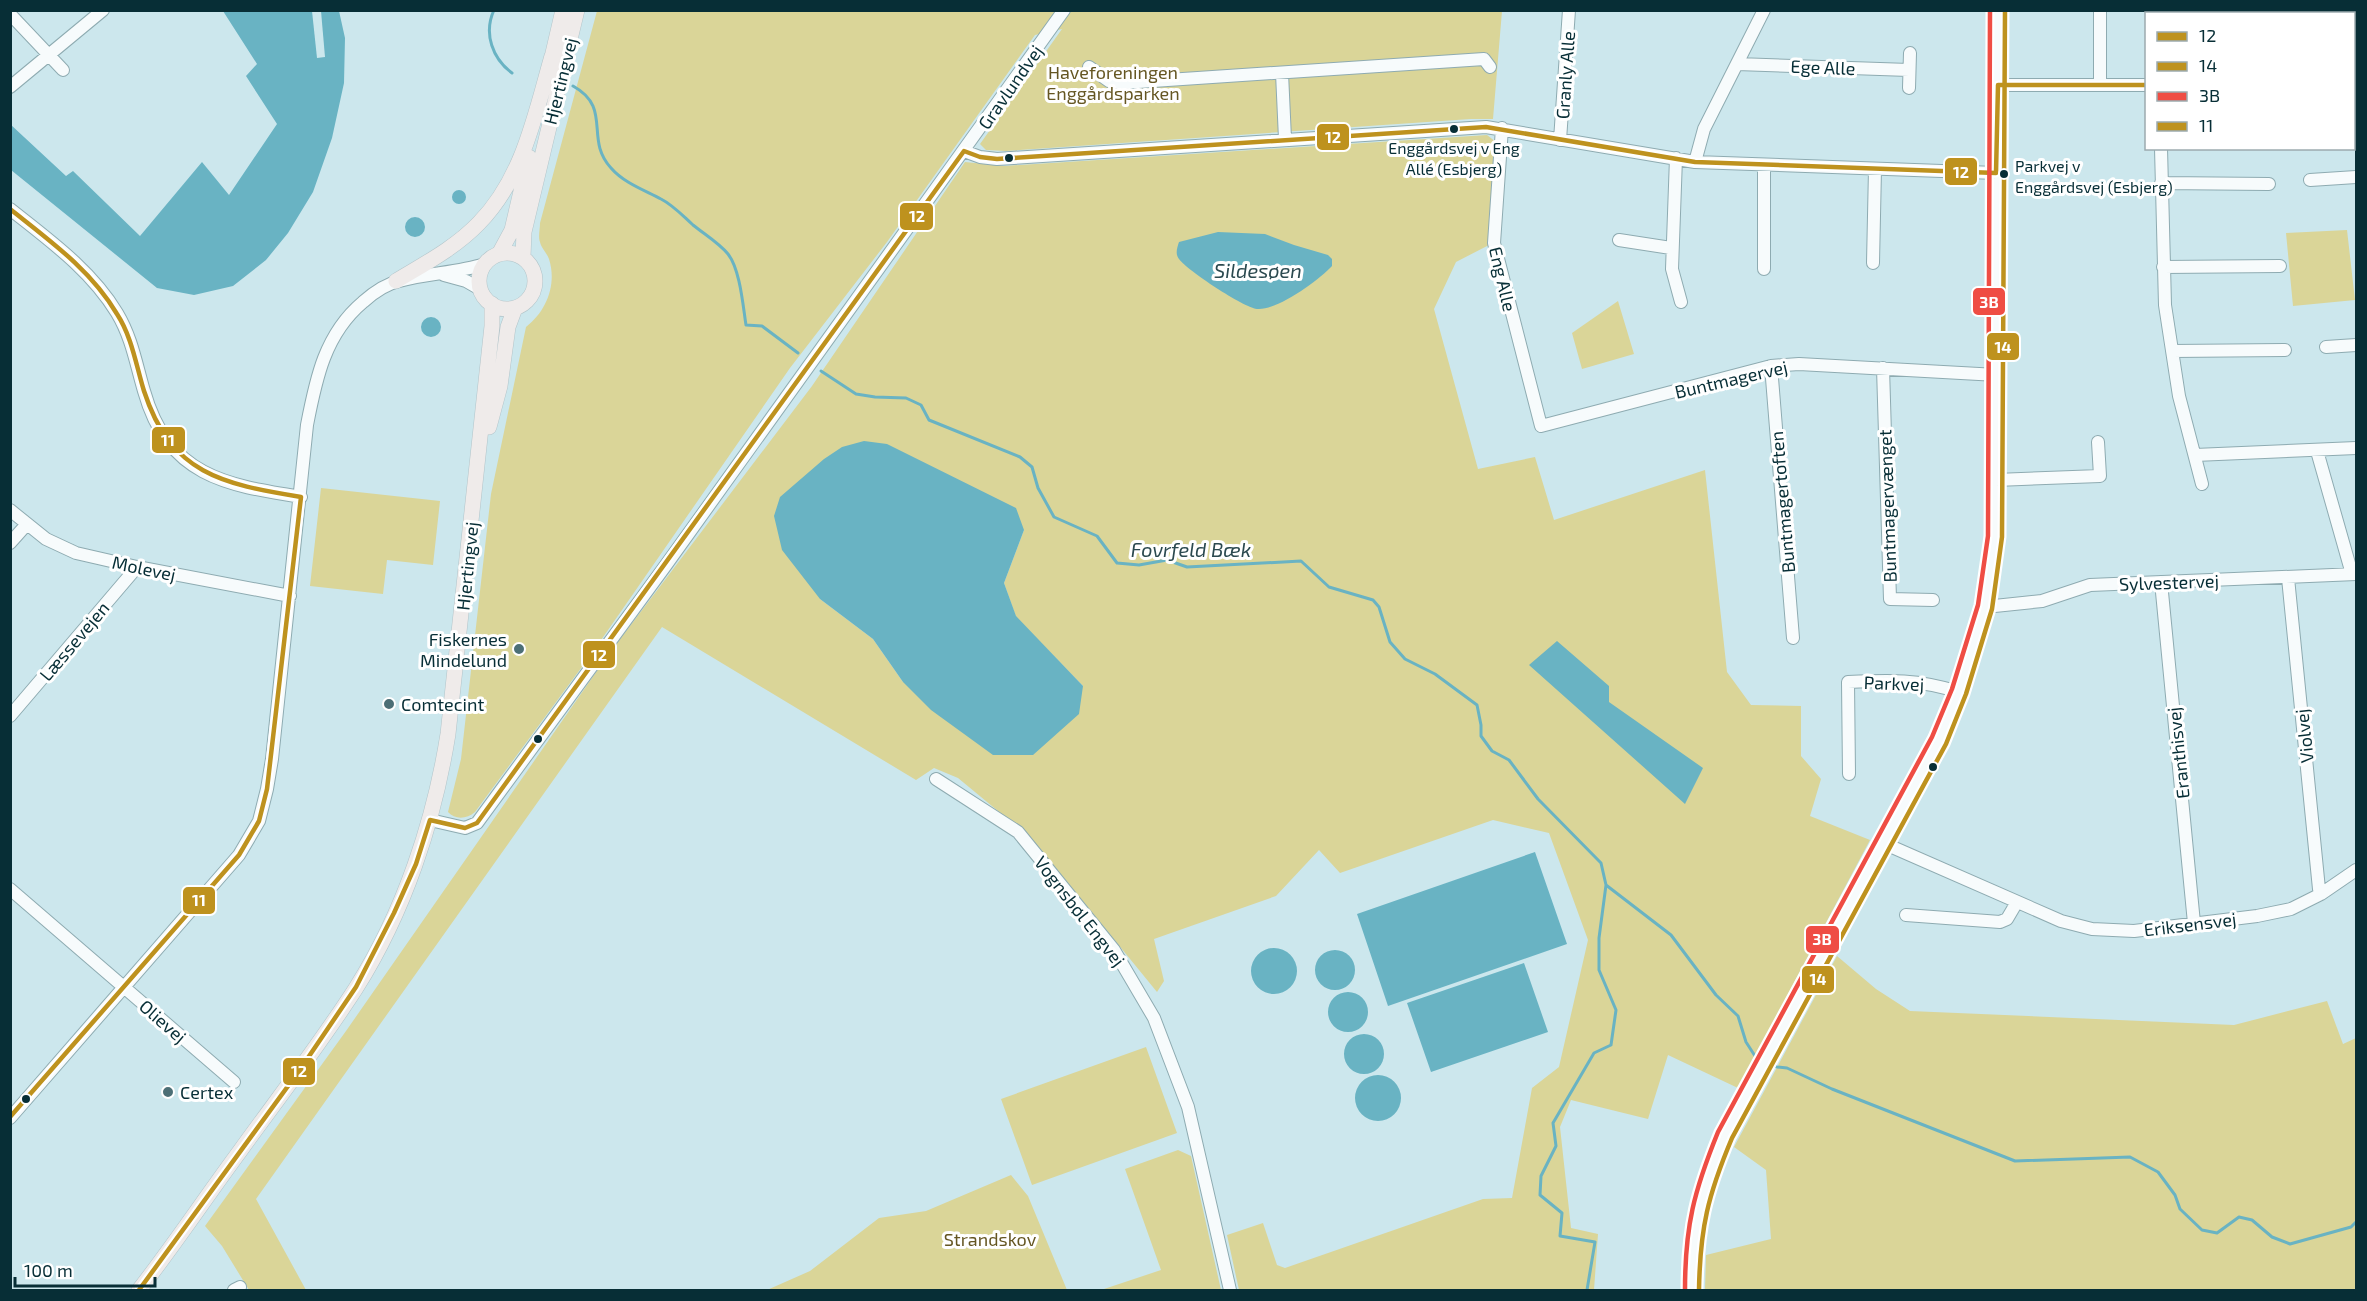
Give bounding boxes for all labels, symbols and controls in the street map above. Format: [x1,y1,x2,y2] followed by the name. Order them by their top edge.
[2145,12,2355,150] legend
[2199,24,2216,46] text: 12
[1551,30,1579,120] street label: Granly Alle
[539,35,581,127] street label: Hjertingvej
[973,41,1047,133] street label: Gravlundvej
[2199,54,2217,76] text: 14
[1790,55,1856,79] street label: Ege Alle
[1046,61,1180,104] park label: Haveforeningen Enggårdsparken
[2199,84,2220,106] text: 3B
[2199,114,2213,136] text: 11
[1316,123,1350,151] line badge: 12
[1448,123,1460,135] marker: Enggårdsvej v Eng Allé (Esbjerg)
[1325,127,1341,146] text: 12
[1388,138,1520,179] place label: Enggårdsvej v Eng Allé (Esbjerg)
[1003,152,1015,164] unlabelled marker
[2015,156,2173,197] place label: Parkvej v Enggårdsvej (Esbjerg)
[1944,157,1978,186] line badge: 12
[1953,162,1969,181] text: 12
[1998,168,2010,180] marker: Parkvej v Enggårdsvej (Esbjerg)
[899,202,934,231] line badge: 12
[909,206,925,225] text: 12
[1485,245,1521,313] street label: Eng Alle
[1214,258,1302,282] water label: Sildesøen
[1972,287,2006,316] line badge: 3B
[1979,292,1999,311] text: 3B
[1986,332,2020,361] line badge: 14
[1994,337,2012,356] text: 14
[1673,355,1789,403] street label: Buntmagervej
[151,426,186,454] line badge: 11
[1873,429,1901,583] street label: Buntmagervænget
[161,430,175,449] text: 11
[1765,430,1799,574] street label: Buntmagertoften
[451,521,483,611] street label: Hjertingvej
[1131,537,1251,561] water label: Fovrfeld Bæk
[110,551,178,585] street label: Molevej
[2119,569,2219,595] street label: Sylvestervej
[35,597,113,685] street label: Læssevejen
[420,628,507,671] place label: Fiskernes Mindelund
[582,640,616,669] line badge: 12
[512,642,526,656] marker: Fiskernes Mindelund
[591,645,607,664] text: 12
[1863,671,1925,695] street label: Parkvej
[401,693,484,715] place label: Comtecint
[382,697,396,711] marker: Comtecint
[2162,706,2194,800] street label: Eranthisvej
[2290,708,2318,764] street label: Violvej
[532,733,544,745] unlabelled marker
[1927,761,1939,773] unlabelled marker
[1030,852,1130,970] street label: Vognsbøl Engvej
[182,886,216,915] line badge: 11
[192,890,206,909] text: 11
[2143,907,2237,941] street label: Eriksensvej
[1805,925,1840,954] line badge: 3B
[1812,929,1832,948] text: 3B
[1801,965,1835,994] line badge: 14
[1809,969,1827,988] text: 14
[135,995,191,1047] street label: Olievej
[282,1057,316,1086] line badge: 12
[291,1061,307,1080] text: 12
[180,1081,234,1103] place label: Certex
[161,1085,175,1099] marker: Certex
[20,1093,32,1105] unlabelled marker
[944,1228,1037,1250] park label: Strandskov
[15,1250,154,1288] scale bar
[24,1259,73,1281] text: 100 m

